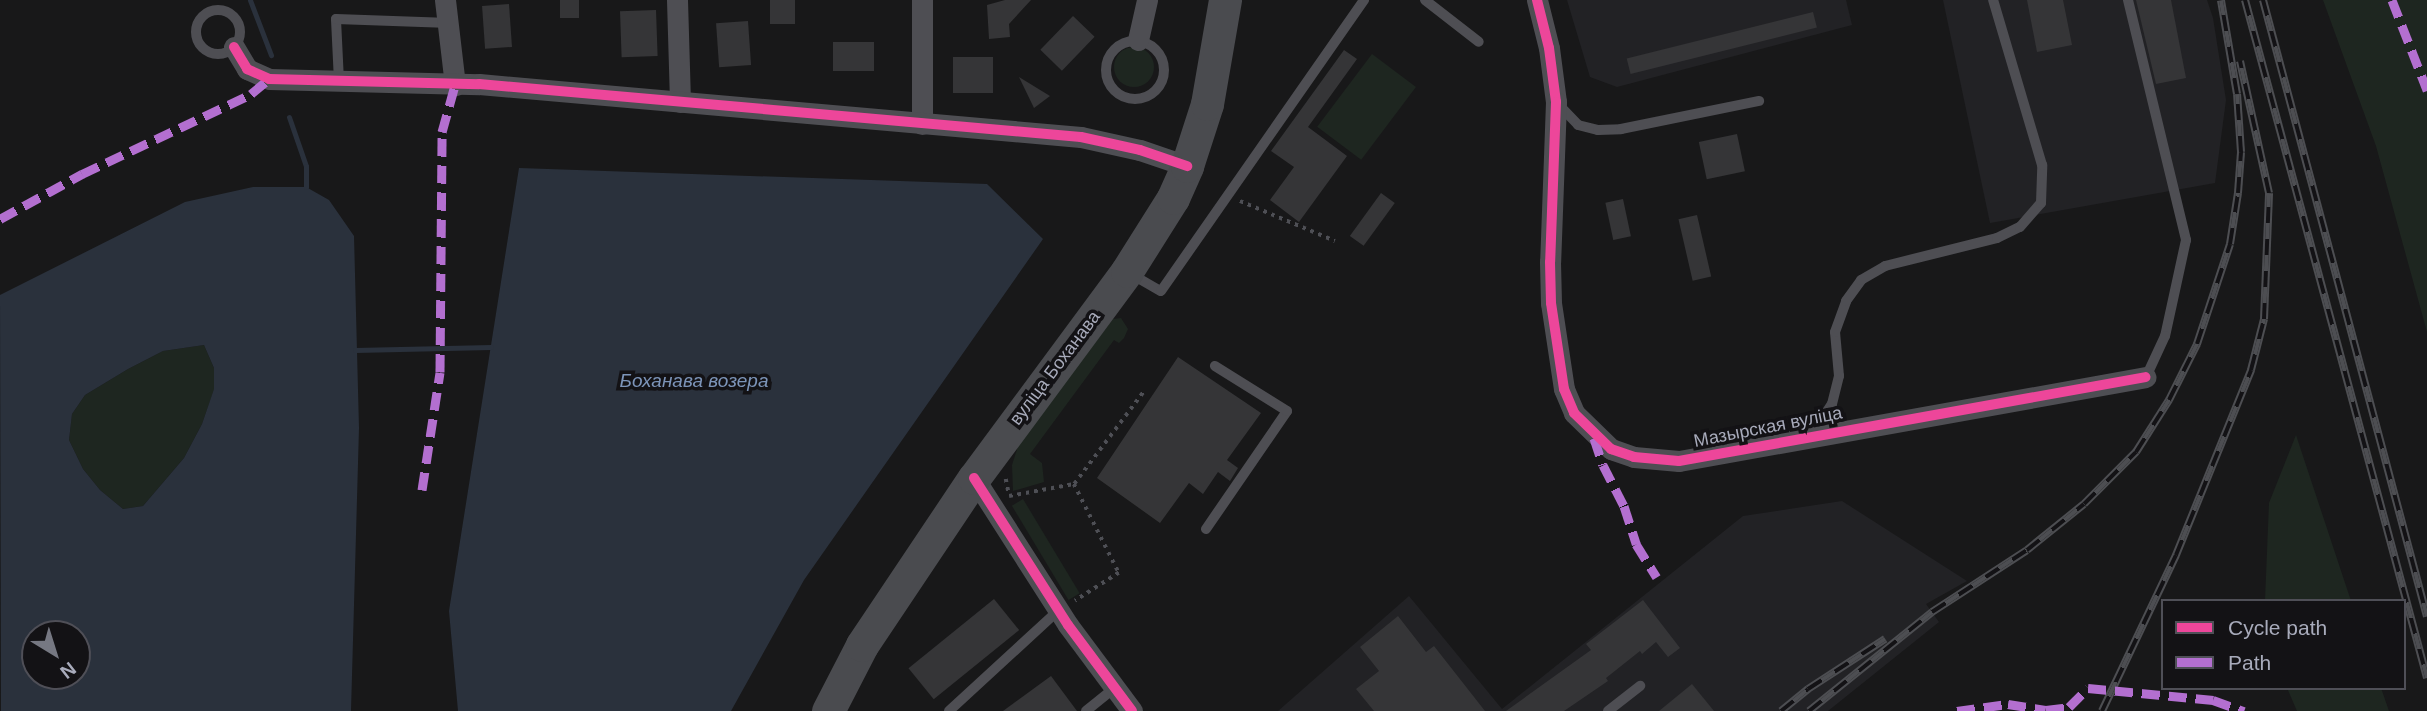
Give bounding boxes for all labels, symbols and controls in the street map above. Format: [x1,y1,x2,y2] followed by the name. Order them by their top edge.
[1005,307,1105,429] street label: вуліца Боханава
[620,370,768,392] water label: Боханава возера
[1692,402,1844,452] street label: Мазырская вуліца
[2161,599,2406,690] legend
[2228,616,2327,639] text: Cycle path
[21,620,91,690] north arrow
[2228,651,2271,674] text: Path
[56,658,80,683] text: N

